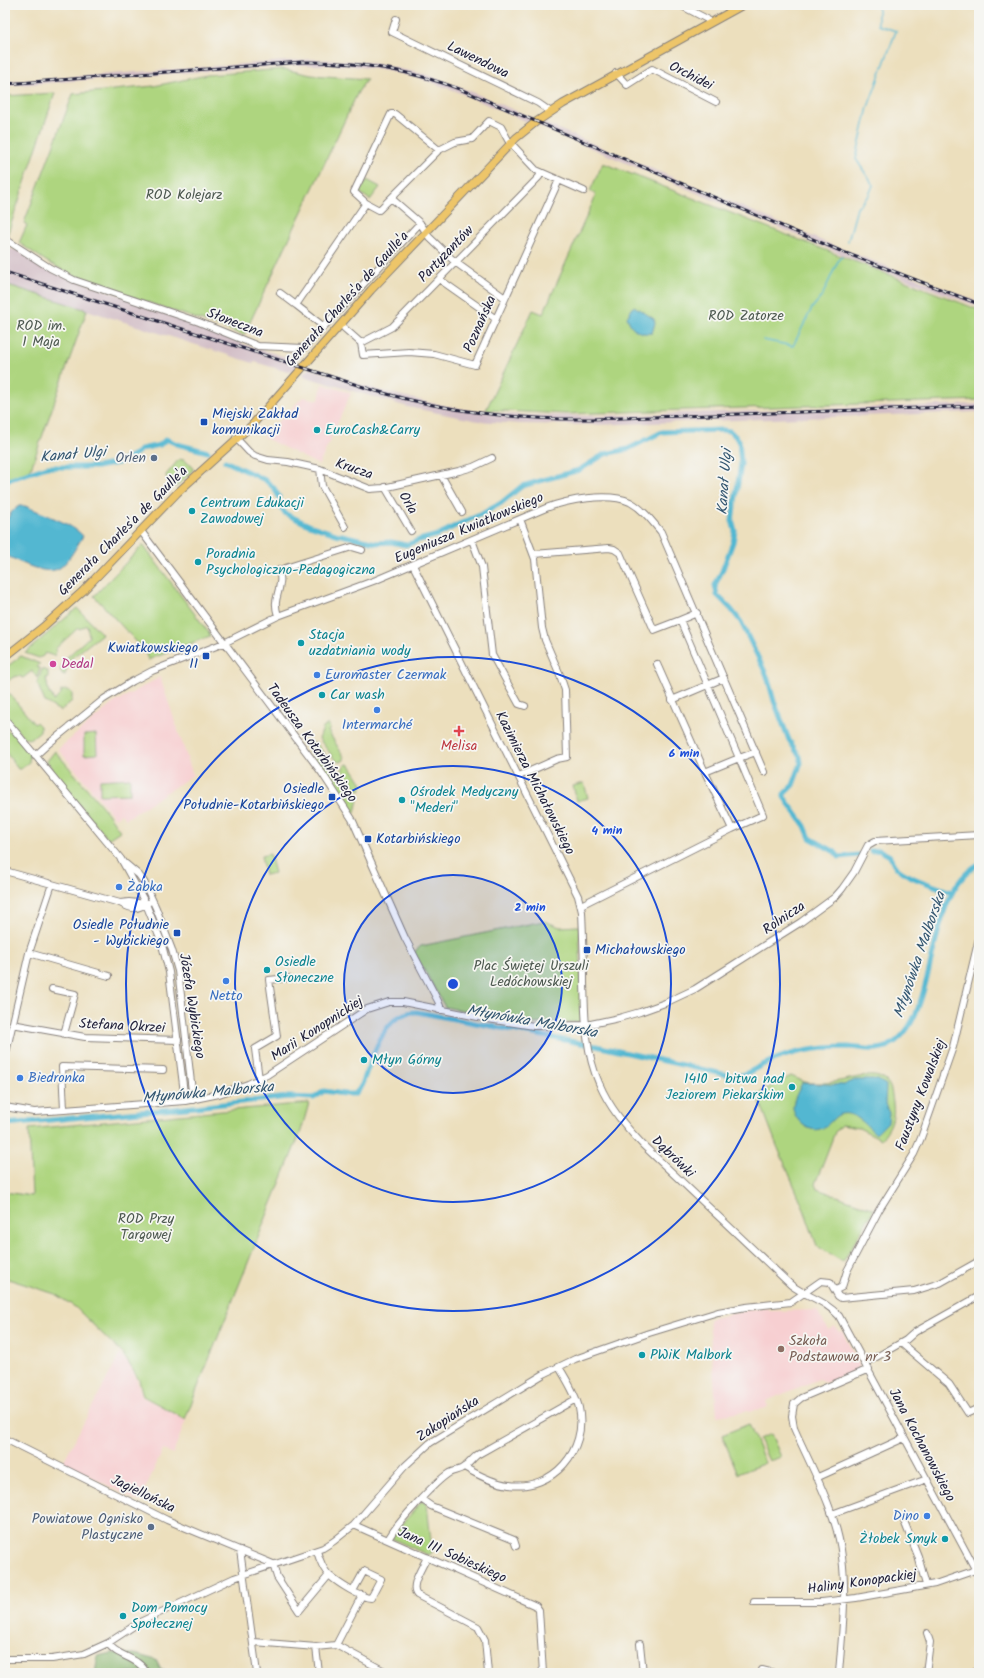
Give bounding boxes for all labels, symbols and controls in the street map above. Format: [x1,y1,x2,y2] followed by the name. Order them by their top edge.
[443,35,513,85] street label: Lawendowa
[665,56,717,97] street label: Orchidei
[146,184,222,206] park label: ROD Kolejarz
[413,220,479,288] street label: Partyzantów
[280,226,414,372] street label: Generała Charles'a de Gaulle'a
[458,292,502,356] street label: Poznańska
[204,302,266,344] street label: Słoneczna
[708,305,784,327] park label: ROD Zatorze
[16,315,66,353] park label: ROD im. 1 Maja
[212,403,299,441] place label: Miejski Zakład komunikacji
[199,417,209,427] marker: Miejski Zakład komunikacji
[325,419,420,441] place label: EuroCash&Carry
[312,425,322,435] marker: EuroCash&Carry
[39,440,110,470] water label: Kanał Ulgi
[711,445,740,516] water label: Kanał Ulgi
[116,447,146,469] place label: Orlen
[332,452,376,486] street label: Krucza
[149,453,159,463] marker: Orlen
[53,461,193,601] street label: Generała Charles'a de Gaulle'a
[391,487,547,569] street label: Eugeniusza Kwiatkowskiego
[393,487,423,519] street label: Orla
[200,492,305,530] place label: Centrum Edukacji Zawodowej
[187,506,197,516] marker: Centrum Edukacji Zawodowej
[206,543,375,581] place label: Poradnia Psychologiczno-Pedagogiczna
[193,557,203,567] marker: Poradnia Psychologiczno-Pedagogiczna
[309,624,411,662] place label: Stacja uzdatniania wody
[108,637,198,675] place label: Kwiatkowskiego II
[296,638,306,648] marker: Stacja uzdatniania wody
[201,651,211,661] marker: Kwiatkowskiego II
[61,653,94,675] place label: Dedal
[48,659,58,669] marker: Dedal
[325,664,447,686] place label: Euromaster Czermak
[312,670,322,680] marker: Euromaster Czermak
[261,679,363,807] street label: Tadeusza Kotarbińskiego
[330,684,385,706] place label: Car wash
[317,690,327,700] marker: Car wash
[372,705,382,715] marker: Intermarché
[489,707,581,859] street label: Kazimierza Michałowskiego
[342,714,413,736] place label: Intermarché
[454,726,464,736] marker: Melisa
[441,735,477,757] place label: Melisa
[669,744,700,763] text: 6 min
[183,778,325,816] place label: Osiedle Południe-Kotarbińskiego
[410,781,519,819] place label: Ośrodek Medyczny "Mederi"
[327,792,337,802] marker: Osiedle Południe-Kotarbińskiego
[397,795,407,805] marker: Ośrodek Medyczny "Mederi"
[592,821,623,840] text: 4 min
[376,828,461,850] place label: Kotarbińskiego
[363,834,373,844] marker: Kotarbińskiego
[127,876,163,898] place label: Żabka
[114,882,124,892] marker: Żabka
[887,888,953,1021] water label: Młynówka Malborska
[758,896,810,940] street label: Rolnicza
[514,898,546,917] text: 2 min
[73,914,170,952] place label: Osiedle Południe - Wybickiego
[172,928,182,938] marker: Osiedle Południe - Wybickiego
[595,939,686,961] place label: Michałowskiego
[582,945,592,955] marker: Michałowskiego
[275,951,334,989] place label: Osiedle Słoneczne
[173,952,211,1060] street label: Józefa Wybickiego
[473,955,589,993] park label: Plac Świętej Urszuli Ledóchowskiej
[262,965,272,975] marker: Osiedle Słoneczne
[221,976,231,986] marker: Netto
[446,977,460,991] centre of rings
[210,985,242,1007] place label: Netto
[266,991,368,1067] street label: Marii Konopnickiej
[465,999,600,1045] water label: Młynówka Malborska
[78,1013,166,1039] street label: Stefana Okrzei
[890,1036,953,1154] street label: Faustyny Kowalskiej
[372,1049,442,1071] place label: Młyn Górny
[359,1055,369,1065] marker: Młyn Górny
[28,1067,85,1089] place label: Biedronka
[666,1068,785,1106] place label: 1410 - bitwa nad Jeziorem Piekarskim
[15,1073,25,1083] marker: Biedronka
[141,1075,276,1111] water label: Młynówka Malborska
[787,1082,797,1092] marker: 1410 - bitwa nad Jeziorem Piekarskim
[646,1131,700,1184] street label: Dąbrówki
[118,1208,175,1246] park label: ROD Przy Targowej
[789,1330,891,1368] place label: Szkoła Podstawowa nr 3
[650,1344,732,1366] place label: PWiK Malbork
[776,1344,786,1354] marker: Szkoła Podstawowa nr 3
[637,1350,647,1360] marker: PWiK Malbork
[883,1384,961,1506] street label: Jana Kochanowskiego
[412,1390,484,1448] street label: Zakopiańska
[107,1469,179,1519] street label: Jagiellońska
[893,1505,919,1527] place label: Dino
[32,1508,144,1546] place label: Powiatowe Ognisko Plastyczne
[922,1511,932,1521] marker: Dino
[394,1521,510,1589] street label: Jana III Sobieskiego
[146,1522,156,1532] marker: Powiatowe Ognisko Plastyczne
[859,1528,937,1550] place label: Żłobek Smyk
[940,1534,950,1544] marker: Żłobek Smyk
[806,1563,918,1601] street label: Haliny Konopackiej
[131,1597,208,1635] place label: Dom Pomocy Społecznej
[118,1611,128,1621] marker: Dom Pomocy Społecznej

